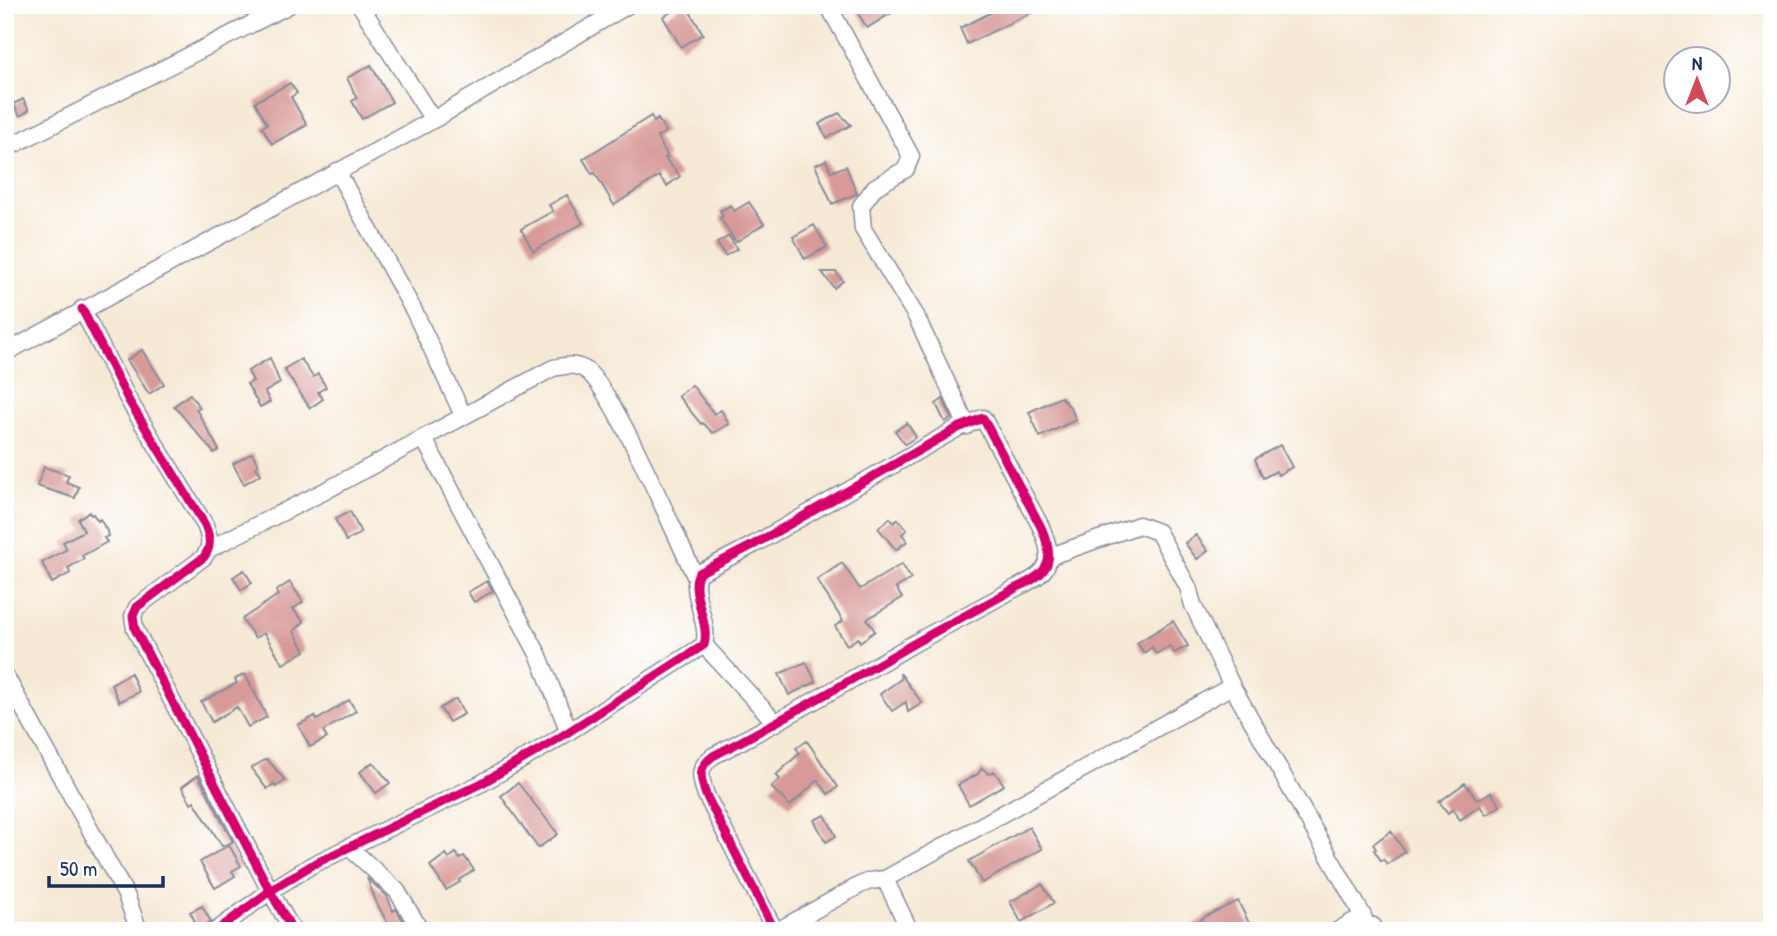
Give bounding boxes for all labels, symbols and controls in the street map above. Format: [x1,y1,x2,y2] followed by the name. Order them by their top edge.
[1662,46,1732,116] north arrow
[1692,50,1702,76] text: N
[49,845,163,889] scale bar
[60,854,97,883] text: 50 m

